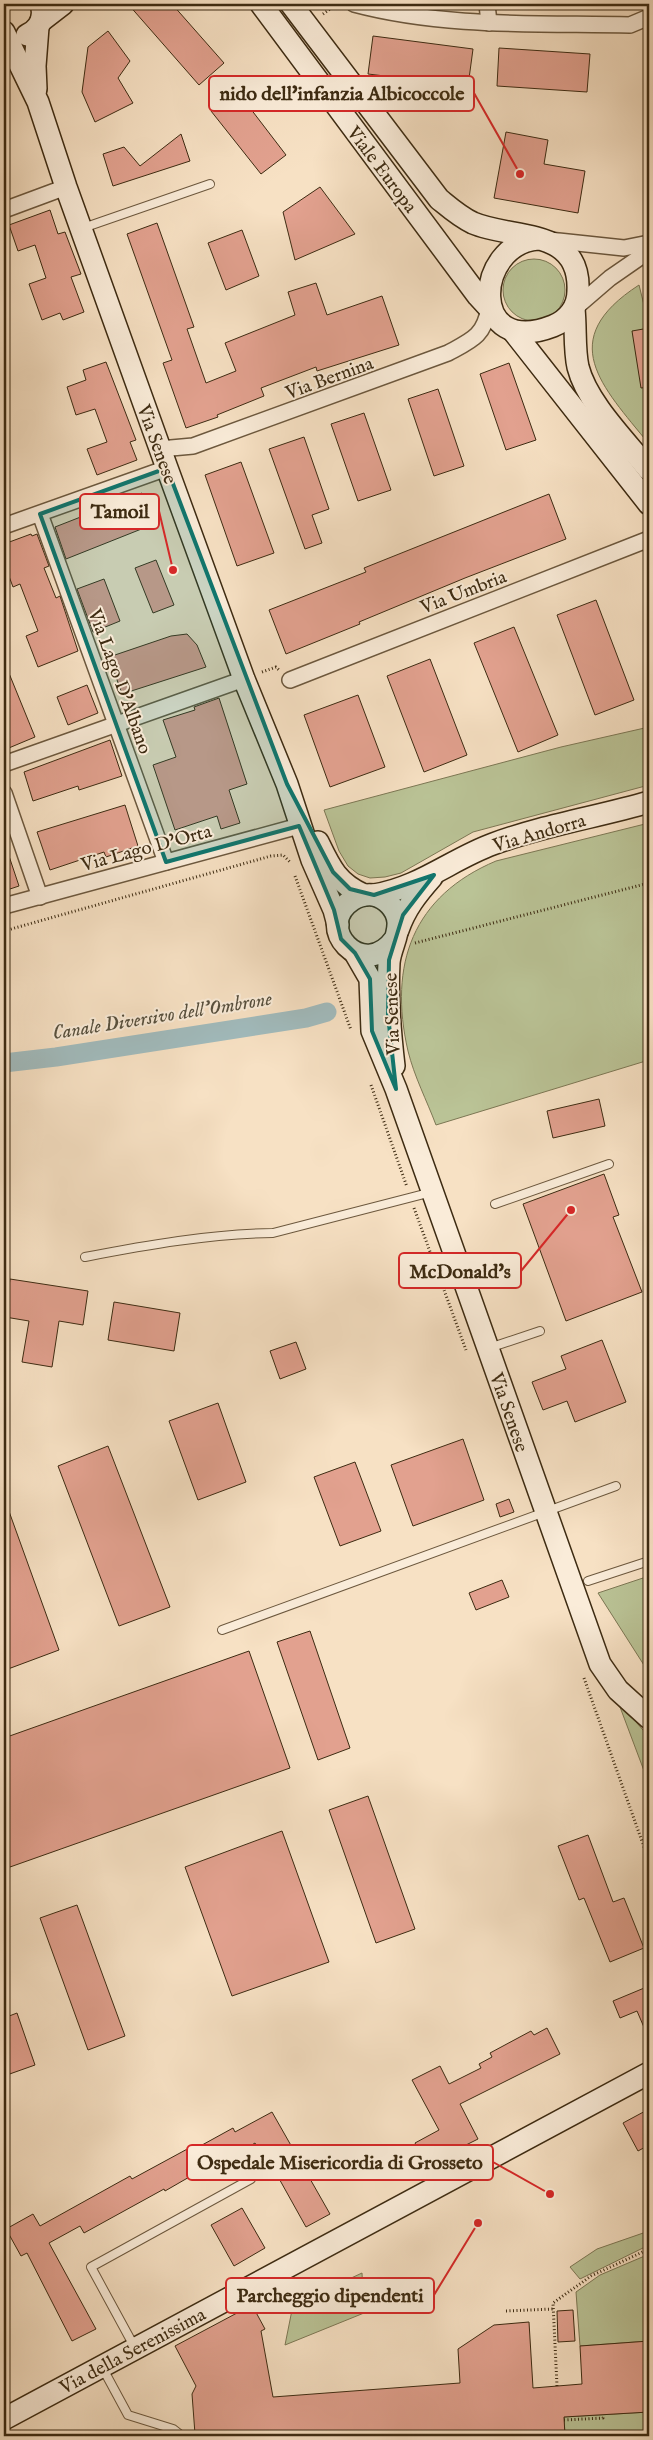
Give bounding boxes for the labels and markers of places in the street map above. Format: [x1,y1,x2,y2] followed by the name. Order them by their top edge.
[209,76,474,111] callout: nido dell'infanzia Albicoccole
[80,494,159,529] callout: Tamoil
[399,1253,521,1288] callout: McDonald's
[187,2145,493,2180] callout: Ospedale Misericordia di Grosseto
[226,2278,434,2313] callout: Parcheggio dipendenti

